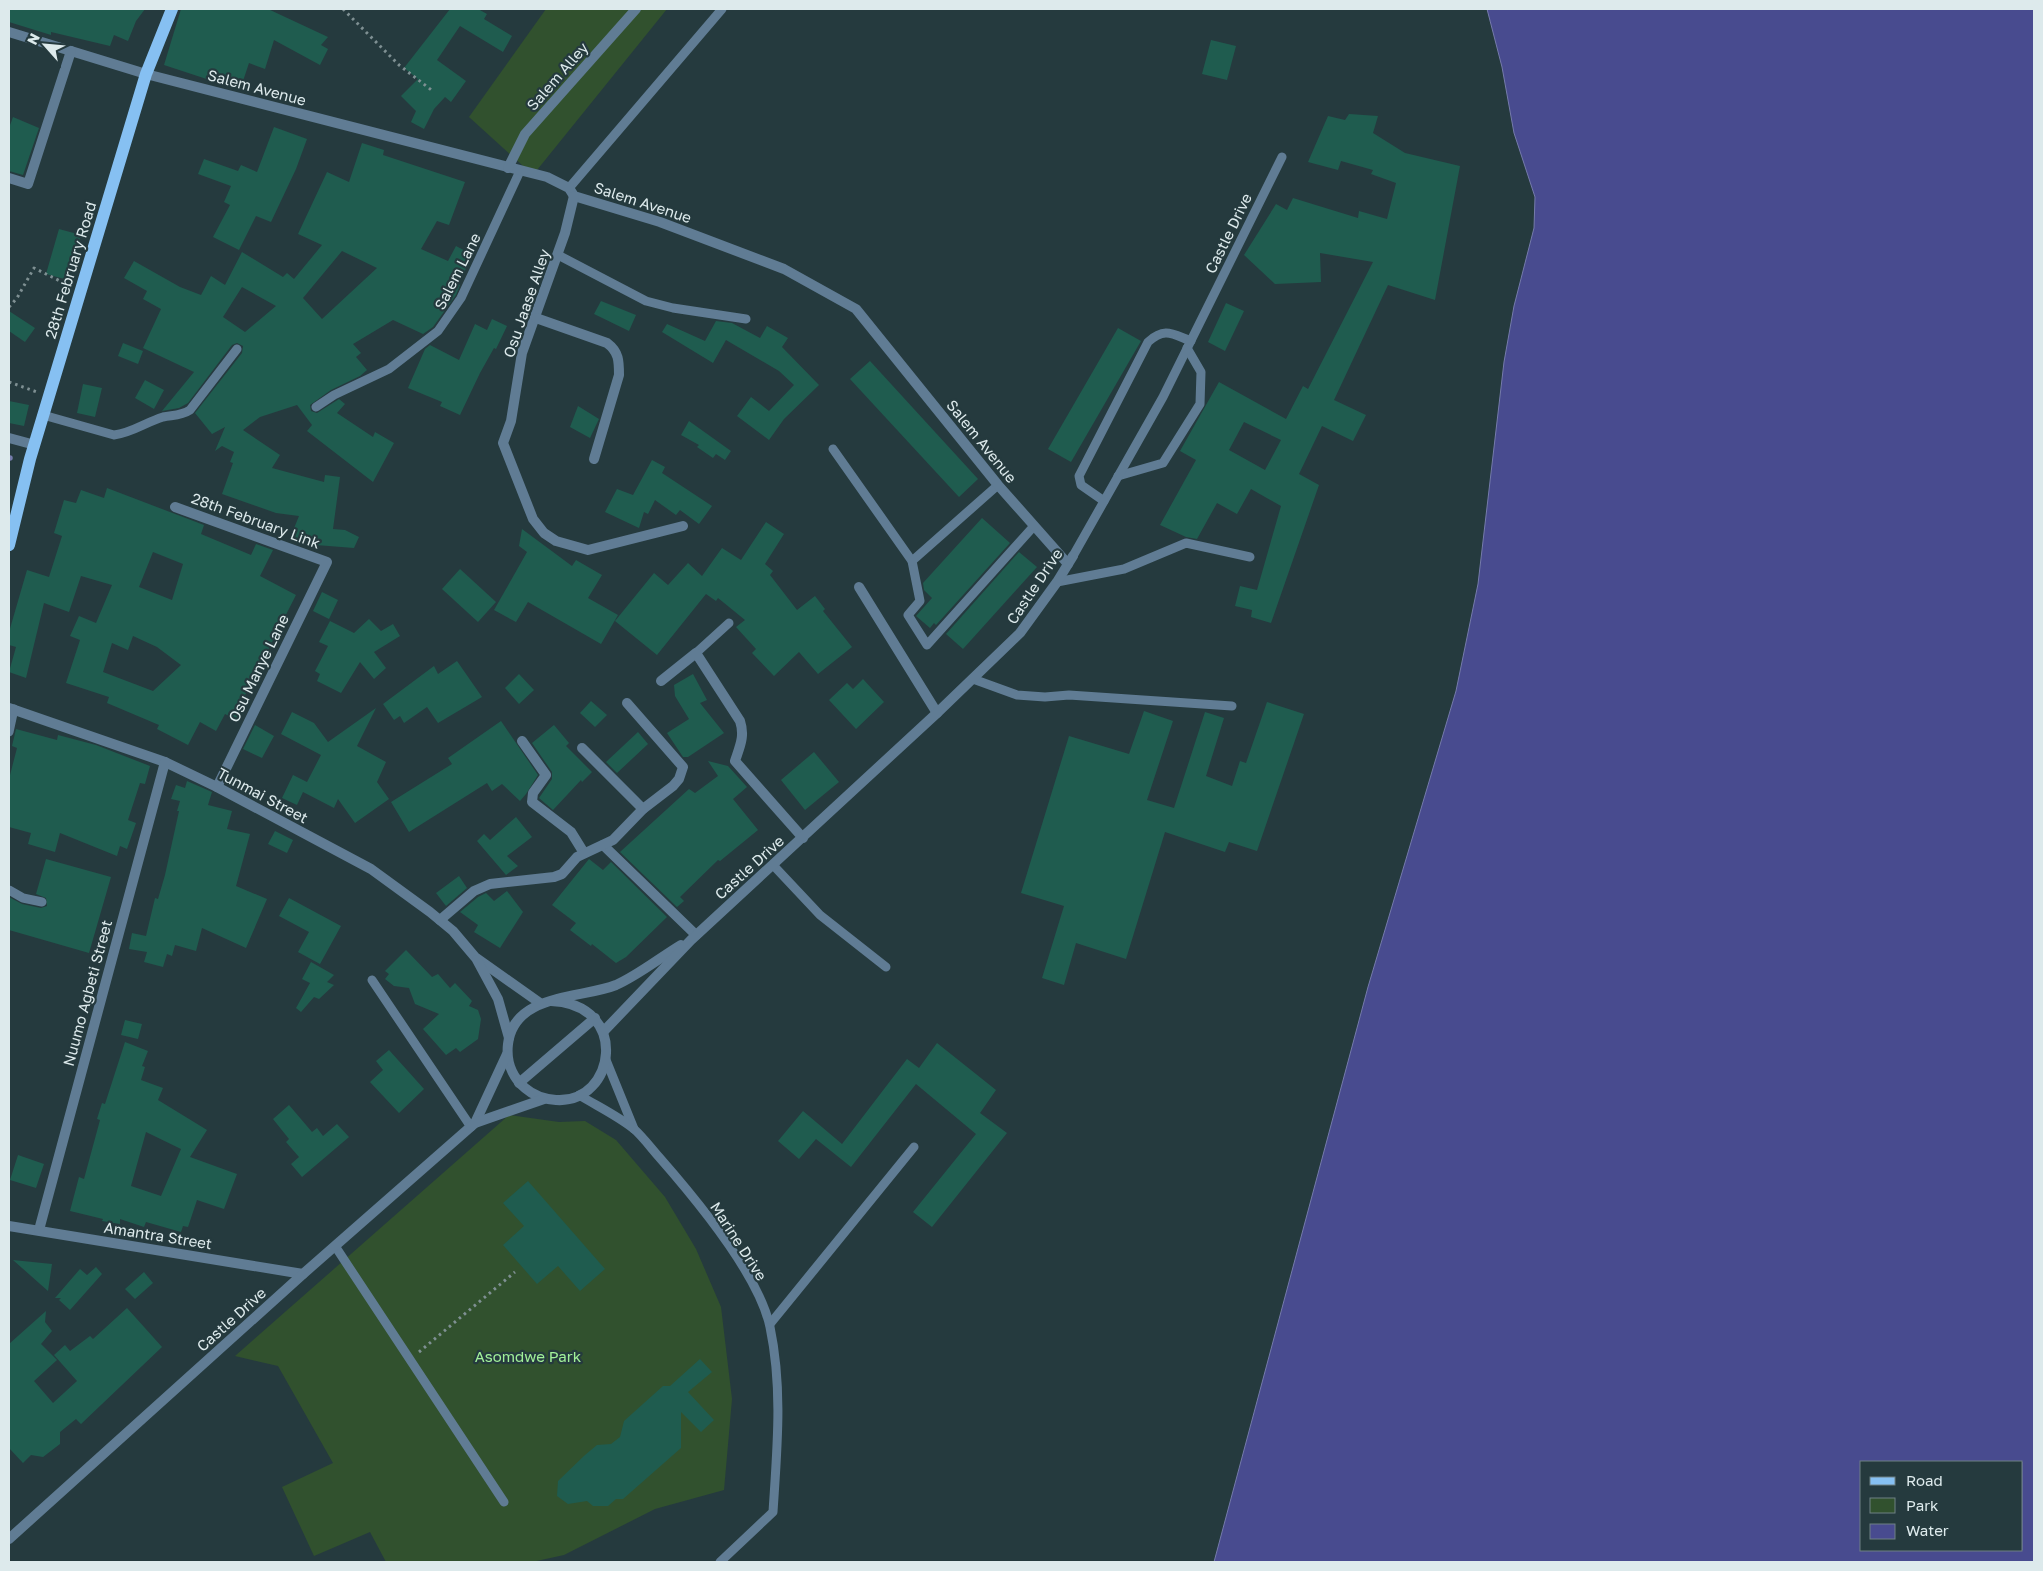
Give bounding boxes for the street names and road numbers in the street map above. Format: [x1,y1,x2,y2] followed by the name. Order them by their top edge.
[523,38,592,114] street label: Salem Alley
[206,65,309,109] street label: Salem Avenue
[592,178,694,226] street label: Salem Avenue
[1201,190,1255,276] street label: Castle Drive
[41,199,99,341] street label: 28th February Road
[430,229,484,312] street label: Salem Lane
[499,246,553,360] street label: Osu Jaase Alley
[943,396,1021,486] street label: Salem Avenue
[189,488,323,552] street label: 28th February Link
[1002,545,1066,627] street label: Castle Drive
[224,611,292,725] street label: Osu Manye Lane
[215,764,311,826] street label: Tunmai Street
[711,831,788,903] street label: Castle Drive
[59,918,115,1068] street label: Nuumo Agbeti Street
[707,1198,771,1284] street label: Marine Drive
[103,1218,213,1252] street label: Amantra Street
[193,1283,270,1355] street label: Castle Drive

